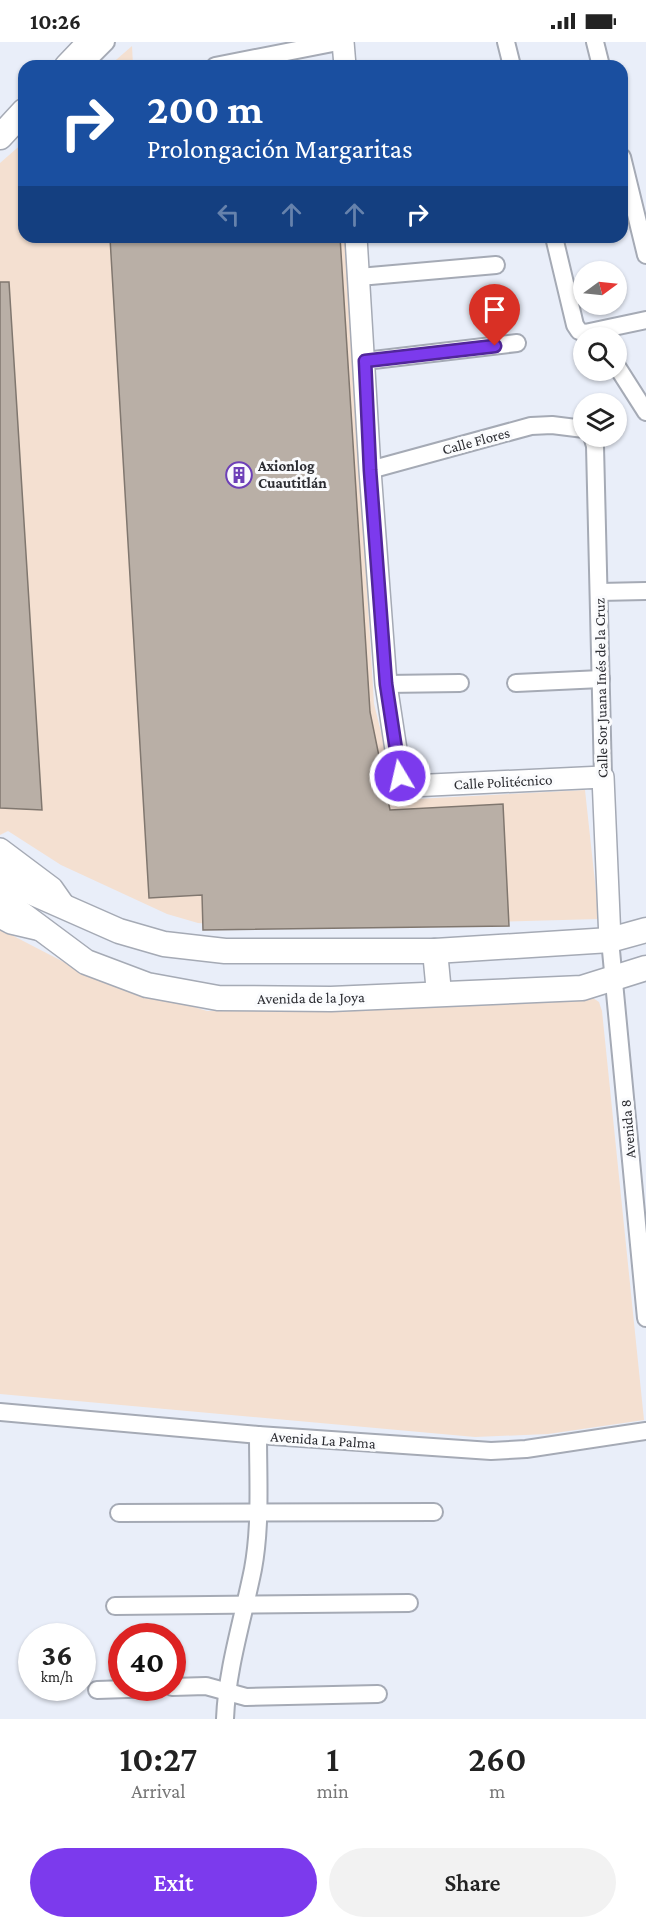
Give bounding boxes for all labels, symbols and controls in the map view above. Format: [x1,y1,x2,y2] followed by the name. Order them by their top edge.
[30,9,81,34] text: 10:26
[48,84,126,162] icon: right
[147,85,263,132] text: 200 m
[147,134,413,164] text: Prolongación Margaritas
[212,198,245,231] icon: left
[275,198,308,231] icon: ahead
[338,198,371,231] icon: ahead
[401,198,434,231] icon: right
[573,261,627,315] north arrow
[573,261,627,447] map controls
[469,284,520,346] pin
[478,293,511,326] icon: arrive
[573,327,627,381] button: search
[573,393,627,447] button: layers
[440,424,512,458] street label: Calle Flores
[257,458,327,491] place label: Axionlog Cuautitlán
[224,460,254,490] building icon: Axionlog Cuautitlán
[591,598,612,778] street label: Calle Sor Juana Inés de la Cruz
[368,744,432,808] position arrow
[453,771,553,793] street label: Calle Politécnico
[257,989,365,1008] street label: Avenida de la Joya
[617,1099,639,1159] street label: Avenida 8
[270,1428,376,1452] street label: Avenida La Palma
[108,1623,186,1701] speed limit sign: 40
[41,1638,73,1671] text: 36
[41,1669,73,1685] text: km/h
[119,1739,197,1779] text: 10:27
[326,1739,339,1779] text: 1
[468,1739,527,1779] text: 260
[131,1780,186,1802] text: Arrival
[317,1780,349,1802] text: min
[489,1780,505,1802] text: m
[30,1848,317,1917] button: Exit
[329,1848,616,1917] button: Share

